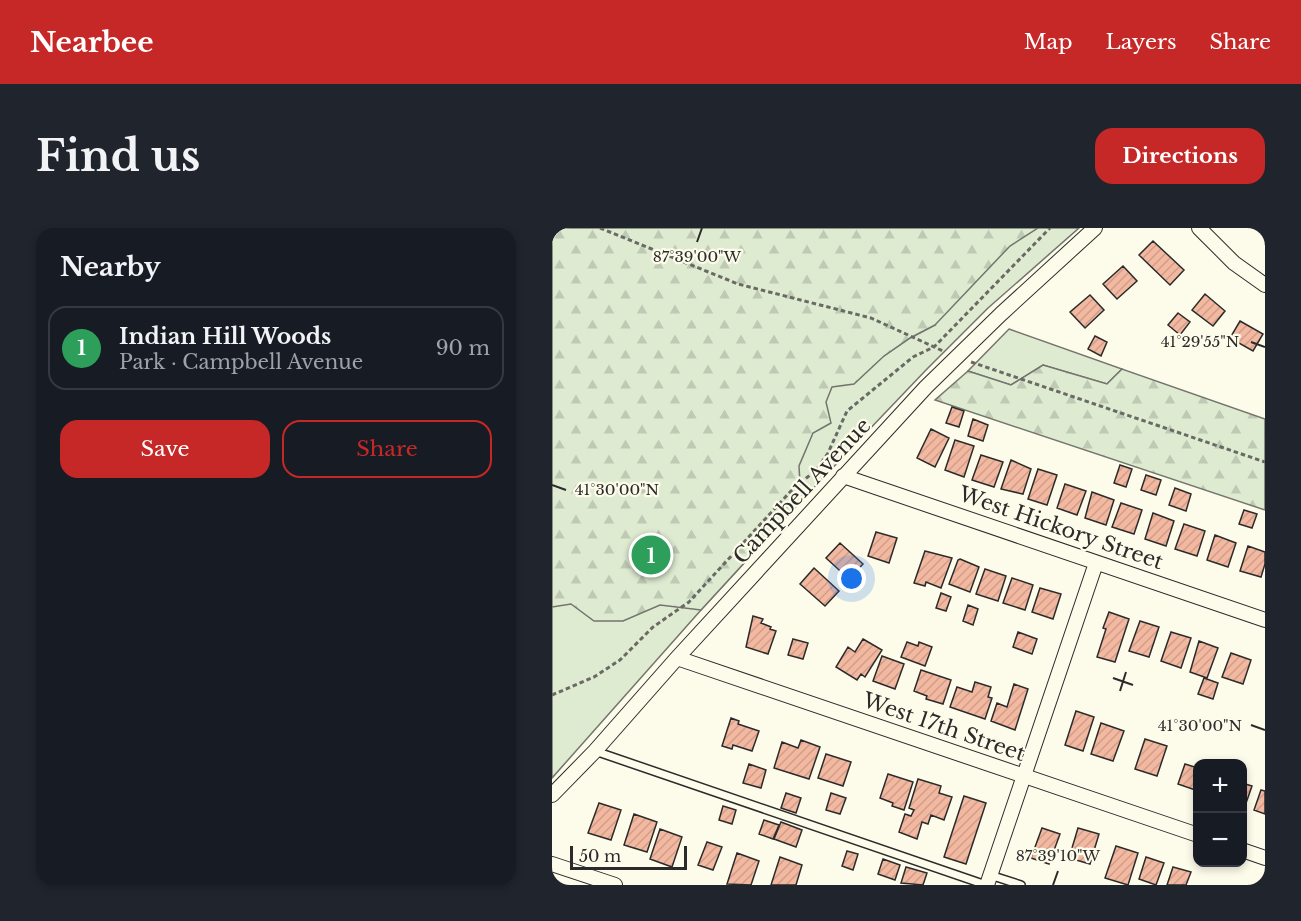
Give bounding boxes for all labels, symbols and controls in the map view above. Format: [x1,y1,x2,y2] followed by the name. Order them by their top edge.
[30,25,154,60] text: Nearbee
[1024,29,1073,55] text: Map
[1106,29,1177,55] text: Layers
[1210,29,1271,55] text: Share
[1095,128,1265,184] button: Directions
[36,130,200,182] text: Find us
[653,247,742,266] text: 87°39'00"W
[60,251,161,283] text: Nearby
[119,323,331,350] text: Indian Hill Woods
[1161,332,1239,351] text: 41°29'55"N
[77,336,86,360] text: 1
[436,336,490,360] text: 90 m
[119,350,363,374] text: Park · Campbell Avenue
[728,413,876,569] street label: Campbell Avenue
[60,420,270,478] button: Save
[282,420,492,478] button: Share
[575,480,659,499] text: 41°30'00"N
[954,480,1167,575] street label: West Hickory Street
[632,532,670,578] pin: 1
[837,564,866,593] your location
[858,687,1029,767] street label: West 17th Street
[1158,716,1242,735] text: 41°30'00"N
[1193,759,1247,867] map controls
[1193,759,1247,813] button: +
[1193,813,1247,867] button: −
[570,843,687,870] scale bar
[579,846,621,866] text: 50 m
[1016,846,1101,865] text: 87°39'10"W

